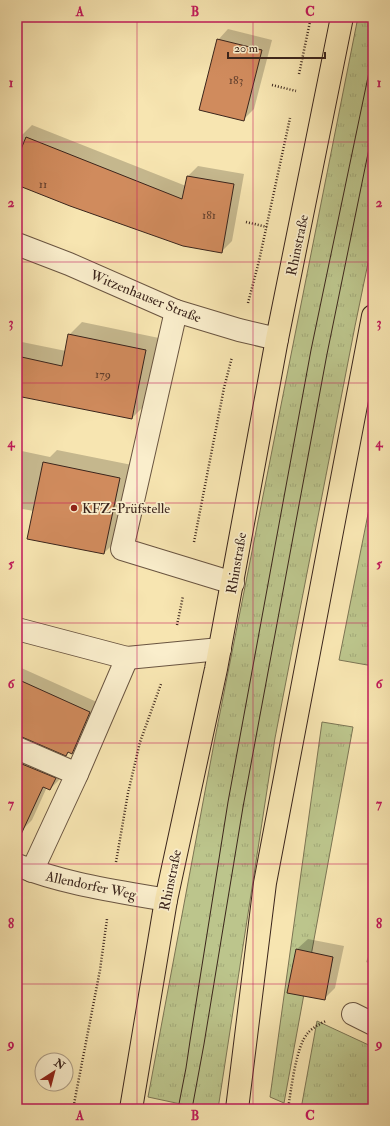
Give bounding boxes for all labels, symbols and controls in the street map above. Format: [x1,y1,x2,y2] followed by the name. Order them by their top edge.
[75,4,85,20] text: A
[191,4,199,20] text: B
[305,4,315,20] text: C
[228,34,325,60] scale bar
[234,41,259,56] text: 20 m
[229,73,243,88] house number: 183
[9,75,14,91] text: 1
[377,75,382,91] text: 1
[39,177,47,192] house number: 11
[8,195,15,211] text: 2
[376,195,383,211] text: 2
[202,208,216,223] house number: 181
[283,213,312,277] street label: Rhinstraße
[87,266,204,327] street label: Witzenhauser Straße
[9,315,14,331] text: 3
[377,315,382,331] text: 3
[95,367,111,382] house number: 179
[6,435,15,451] text: 4
[374,435,383,451] text: 4
[82,500,170,517] place label: KFZ-Prüfstelle
[69,503,79,513] marker: KFZ-Prüfstelle
[223,531,250,595] street label: Rhinstraße
[8,556,14,572] text: 5
[376,556,382,572] text: 5
[8,676,16,692] text: 6
[376,676,384,692] text: 6
[8,796,15,812] text: 7
[376,796,383,812] text: 7
[156,848,185,912] street label: Rhinstraße
[43,867,139,904] street label: Allendorfer Weg
[8,916,14,932] text: 8
[376,916,382,932] text: 8
[6,1036,15,1052] text: 9
[374,1036,383,1052] text: 9
[34,1052,74,1092] north arrow
[51,1056,68,1073] text: N
[75,1108,85,1124] text: A
[191,1108,199,1124] text: B
[305,1108,315,1124] text: C

